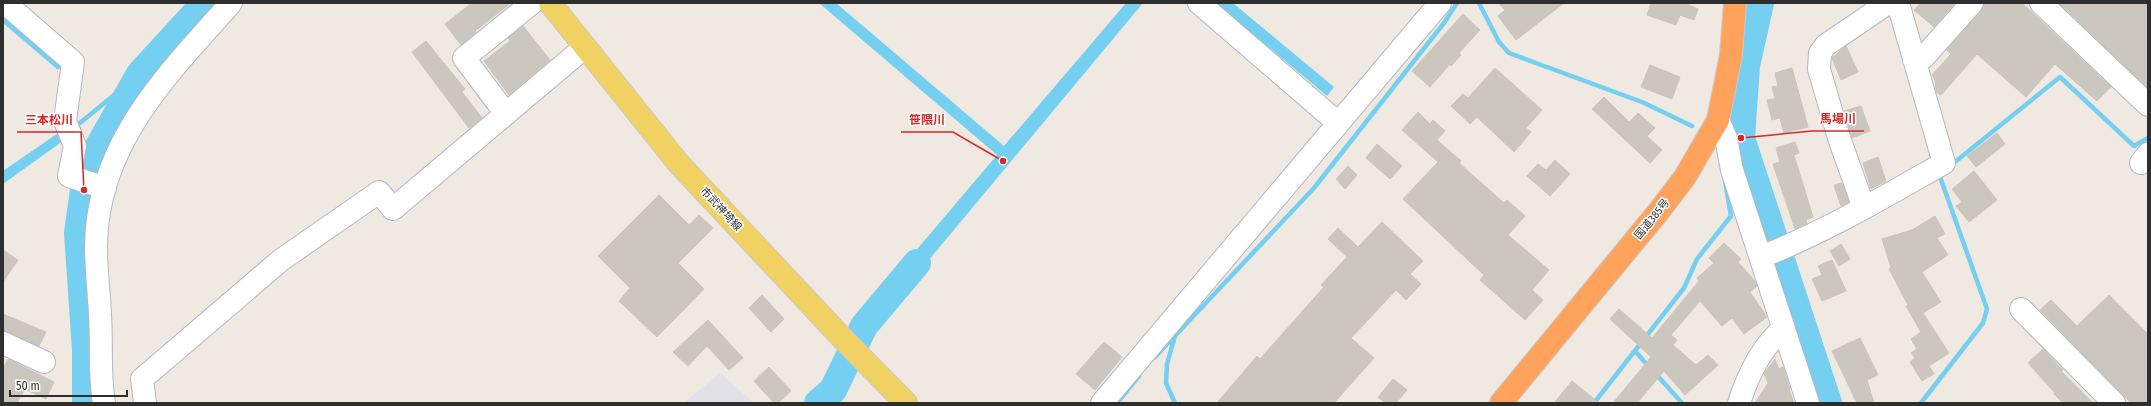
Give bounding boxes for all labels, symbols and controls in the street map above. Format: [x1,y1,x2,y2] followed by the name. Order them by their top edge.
[1812,107,1864,131] callout: 馬場川
[17,108,81,132] callout: 三本松川
[901,108,953,132] callout: 笹隈川
[1820,112,1856,126] text: 馬場川
[25,113,73,127] text: 三本松川
[909,113,945,127] text: 笹隈川
[697,184,745,234] street label: 市武神埼線
[1632,196,1672,242] street label: 国道385号
[10,372,127,398] scale bar
[16,379,40,393] text: 50 m

